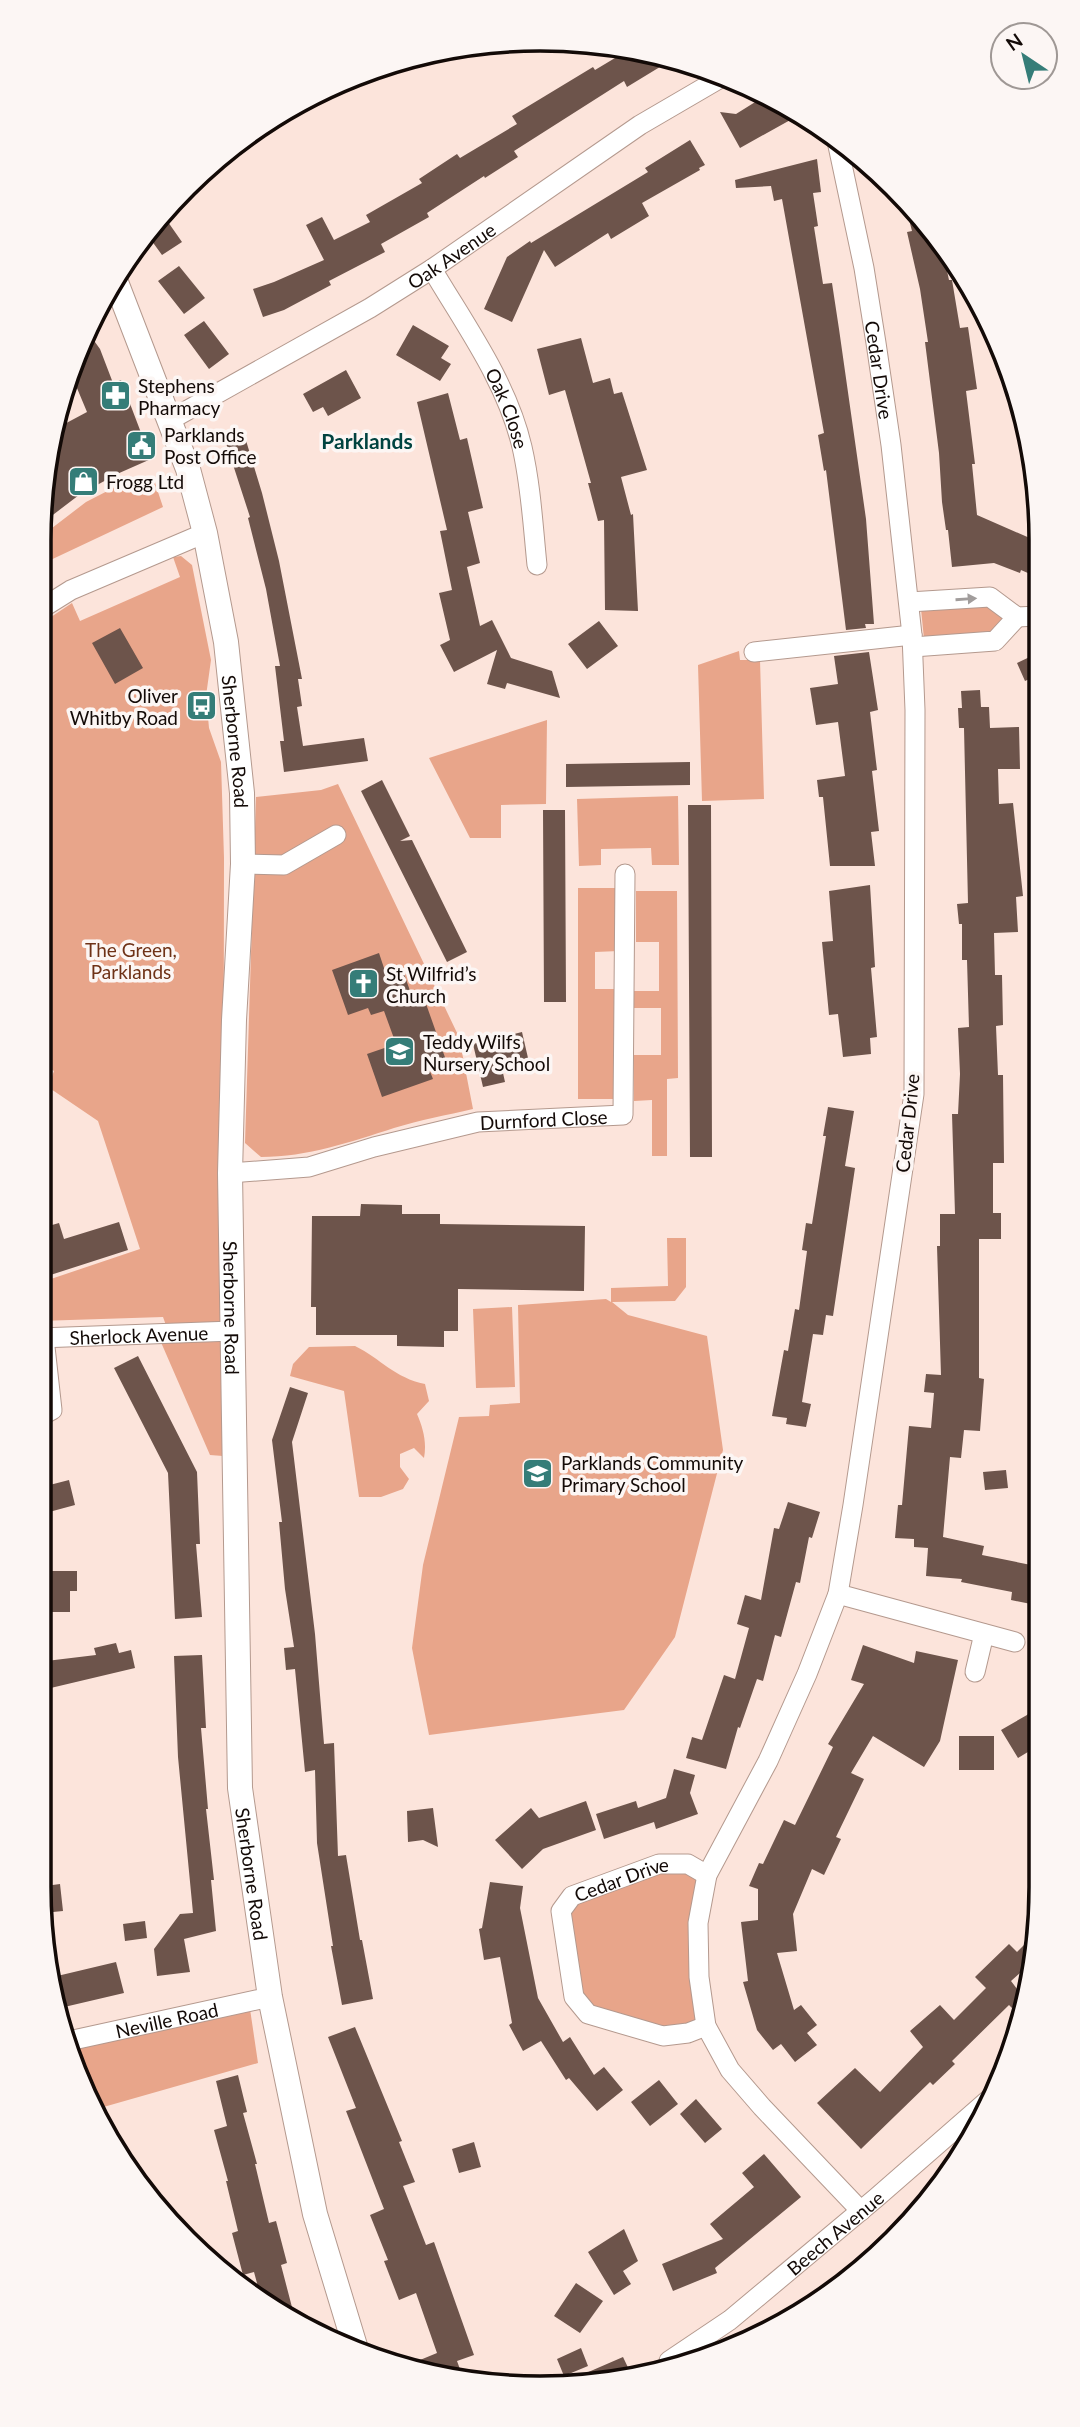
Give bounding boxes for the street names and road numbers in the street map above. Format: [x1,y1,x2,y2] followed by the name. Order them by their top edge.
[403,217,500,293] street label: Oak Avenue
[861,319,899,421] street label: Cedar Drive
[481,364,533,451] street label: Oak Close
[218,674,254,808] street label: Sherborne Road
[890,1072,924,1174] street label: Cedar Drive
[479,1104,608,1133] street label: Durnford Close
[220,1241,245,1375] street label: Sherborne Road
[69,1320,209,1348] street label: Sherlock Avenue
[231,1806,273,1942] street label: Sherborne Road
[571,1853,669,1906] street label: Cedar Drive
[113,1997,220,2042] street label: Neville Road
[782,2186,888,2279] street label: Beech Avenue

